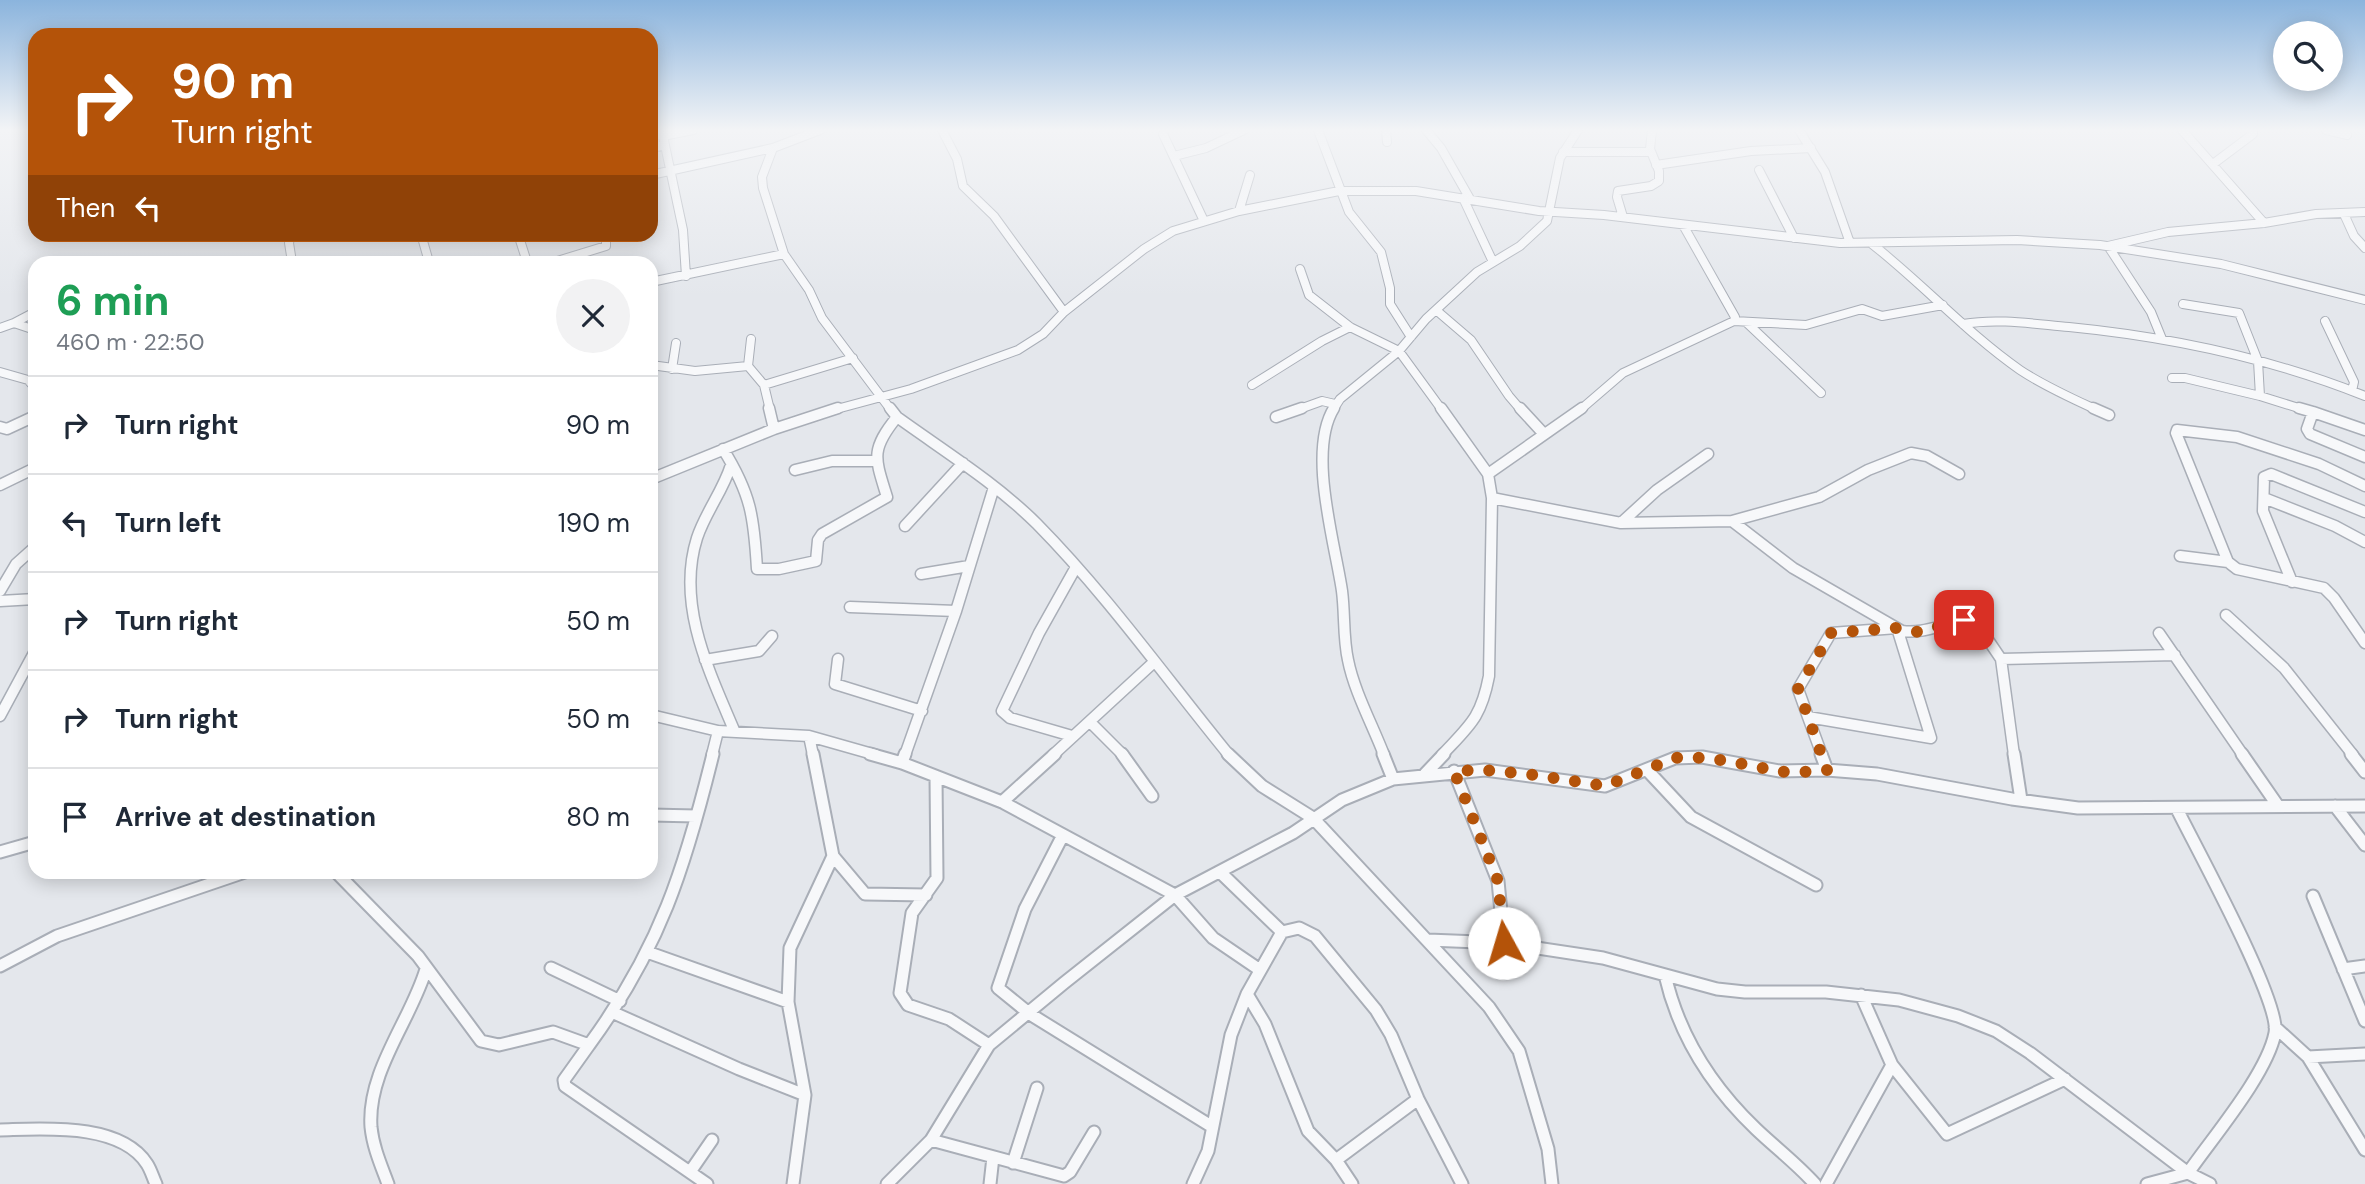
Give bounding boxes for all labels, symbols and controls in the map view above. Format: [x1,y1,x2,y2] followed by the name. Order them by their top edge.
[2273,21,2343,91] map controls
[2273,21,2343,91] button: search
[171,49,294,113] text: 90 m
[56,56,147,147] icon: right
[171,111,313,153] text: Turn right
[129,189,167,227] icon: left
[56,191,115,225] text: Then
[56,273,169,328] text: 6 min
[556,279,630,353] button: close
[56,327,204,357] text: 460 m · 22:50
[56,406,94,444] icon: right
[115,408,239,442] text: Turn right
[566,408,630,442] text: 90 m
[56,504,94,542] icon: left
[115,506,222,540] text: Turn left
[558,506,630,540] text: 190 m
[1934,590,1994,650] pin
[1945,601,1983,639] icon: arrive
[56,602,94,640] icon: right
[115,604,239,638] text: Turn right
[566,604,630,638] text: 50 m
[56,700,94,738] icon: right
[115,702,239,736] text: Turn right
[566,702,630,736] text: 50 m
[56,798,94,836] icon: arrive
[115,800,376,834] text: Arrive at destination
[566,800,630,834] text: 80 m
[1467,906,1541,980] position arrow

